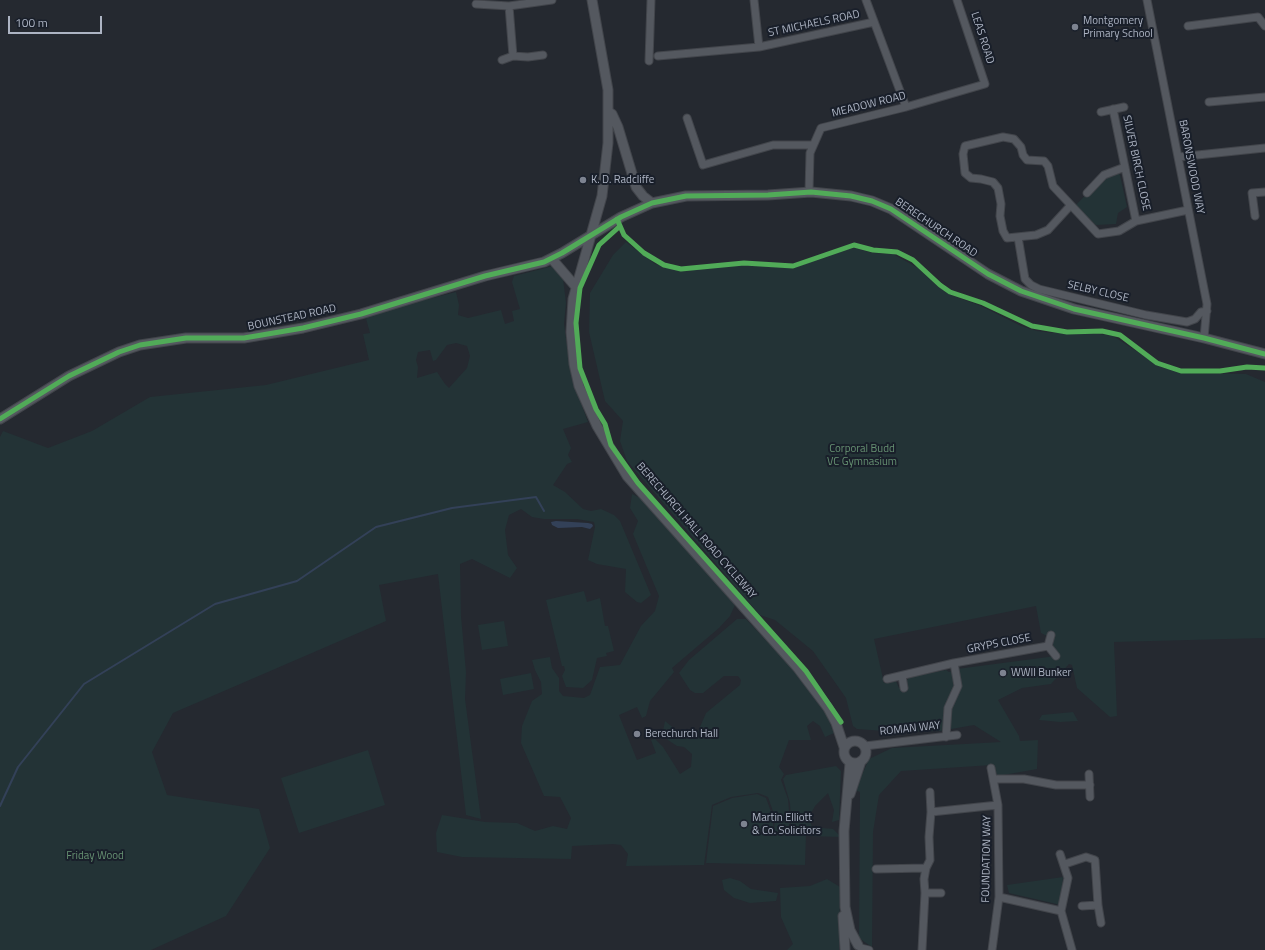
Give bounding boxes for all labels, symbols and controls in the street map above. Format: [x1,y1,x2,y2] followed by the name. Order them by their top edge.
[10,8,104,34] scale bar
[767,8,861,40] street label: ST MICHAELS ROAD
[967,10,997,66] street label: LEAS ROAD
[15,13,48,32] text: 100 m
[1083,14,1153,40] place label: Montgomery Primary School
[1070,22,1080,32] marker: Montgomery Primary School
[831,89,907,121] street label: MEADOW ROAD
[1119,114,1153,212] street label: SILVER BIRCH CLOSE
[1175,119,1207,215] street label: BARONSWOOD WAY
[591,173,654,187] place label: K. D. Radcliffe
[578,175,588,185] marker: K. D. Radcliffe
[892,196,980,260] street label: BERECHURCH ROAD
[1066,279,1130,305] street label: SELBY CLOSE
[247,302,337,334] street label: BOUNSTEAD ROAD
[827,442,897,468] park label: Corporal Budd VC Gymnasium
[633,460,759,602] street label: BERECHURCH HALL ROAD CYCLEWAY
[966,631,1032,657] street label: GRYPS CLOSE
[1011,666,1071,680] place label: WWII Bunker
[998,668,1008,678] marker: WWII Bunker
[879,719,941,739] street label: ROMAN WAY
[645,727,718,741] place label: Berechurch Hall
[632,729,642,739] marker: Berechurch Hall
[752,811,821,837] place label: Martin Elliott & Co. Solicitors
[980,815,994,903] street label: FOUNDATION WAY
[739,819,749,829] marker: Martin Elliott & Co. Solicitors
[66,849,124,863] park label: Friday Wood

